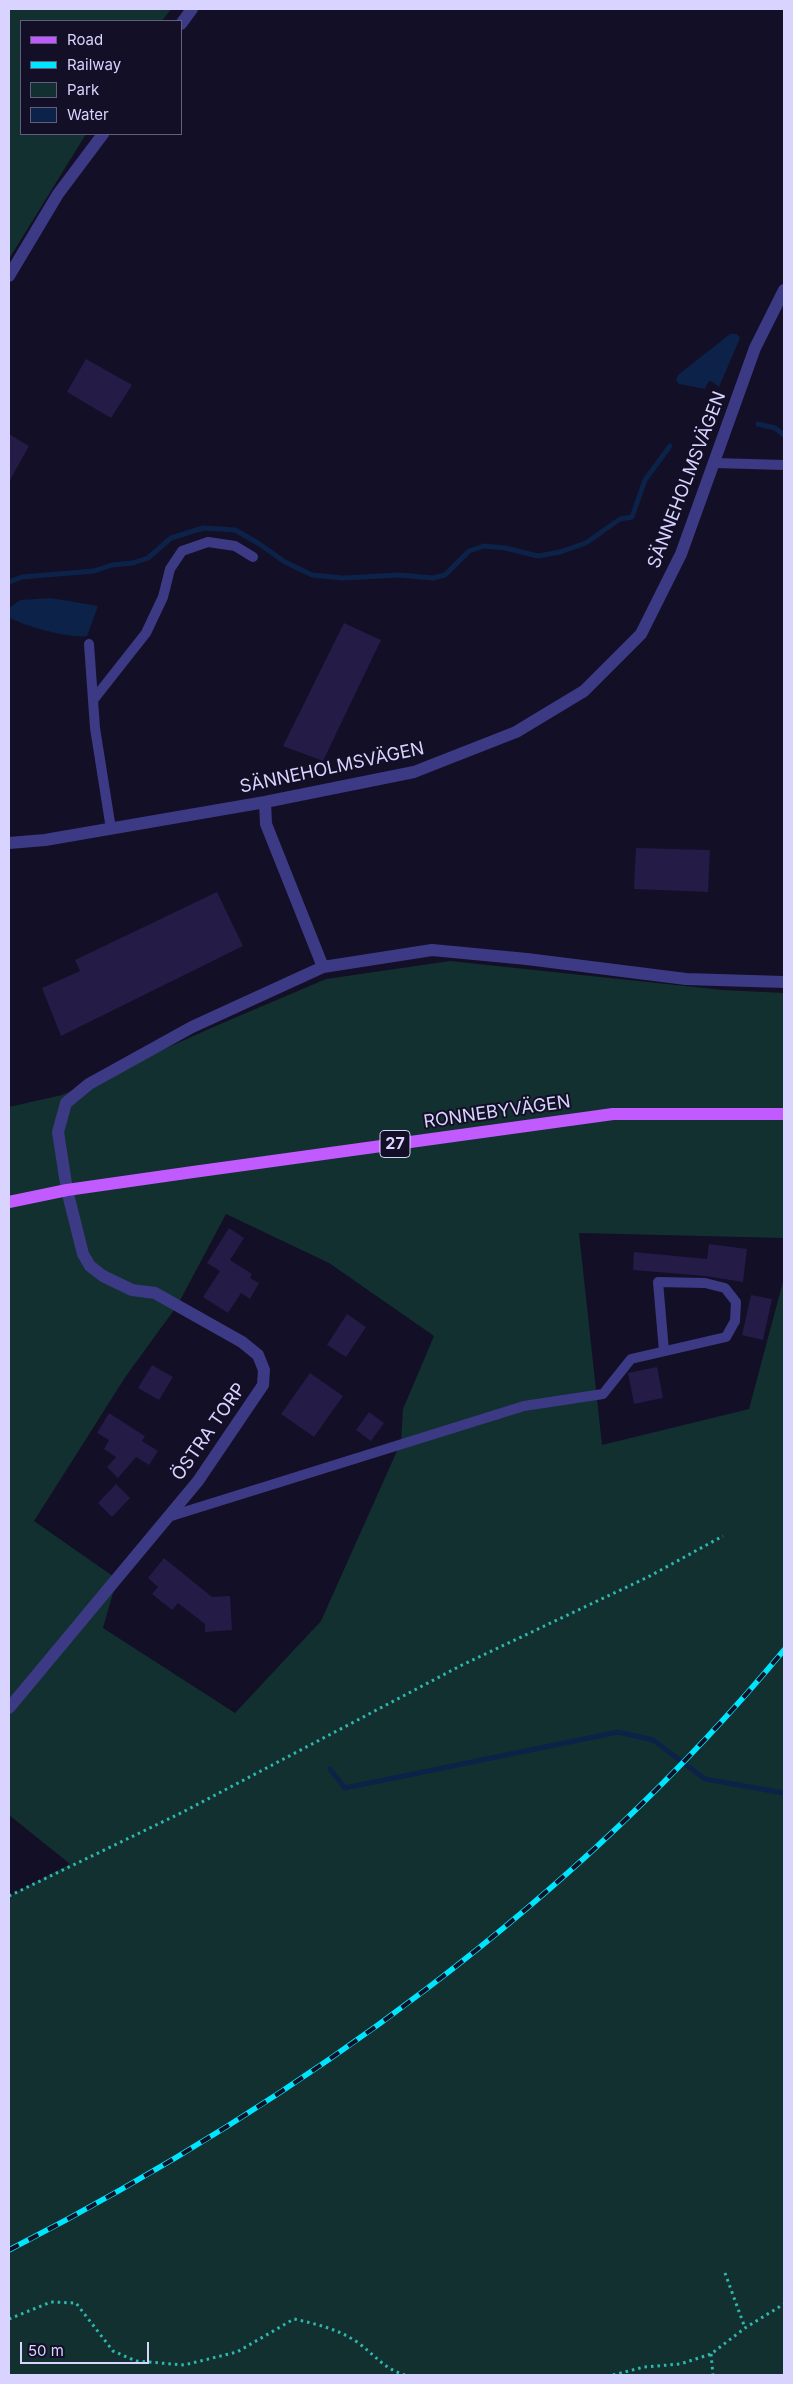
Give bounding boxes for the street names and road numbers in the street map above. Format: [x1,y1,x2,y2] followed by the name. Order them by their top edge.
[643,388,731,572] street label: SÄNNEHOLMSVÄGEN
[238,738,426,798] street label: SÄNNEHOLMSVÄGEN
[422,1091,572,1133] street label: RONNEBYVÄGEN
[380,1130,410,1158] road number: 27
[167,1379,251,1485] street label: ÖSTRA TORP

